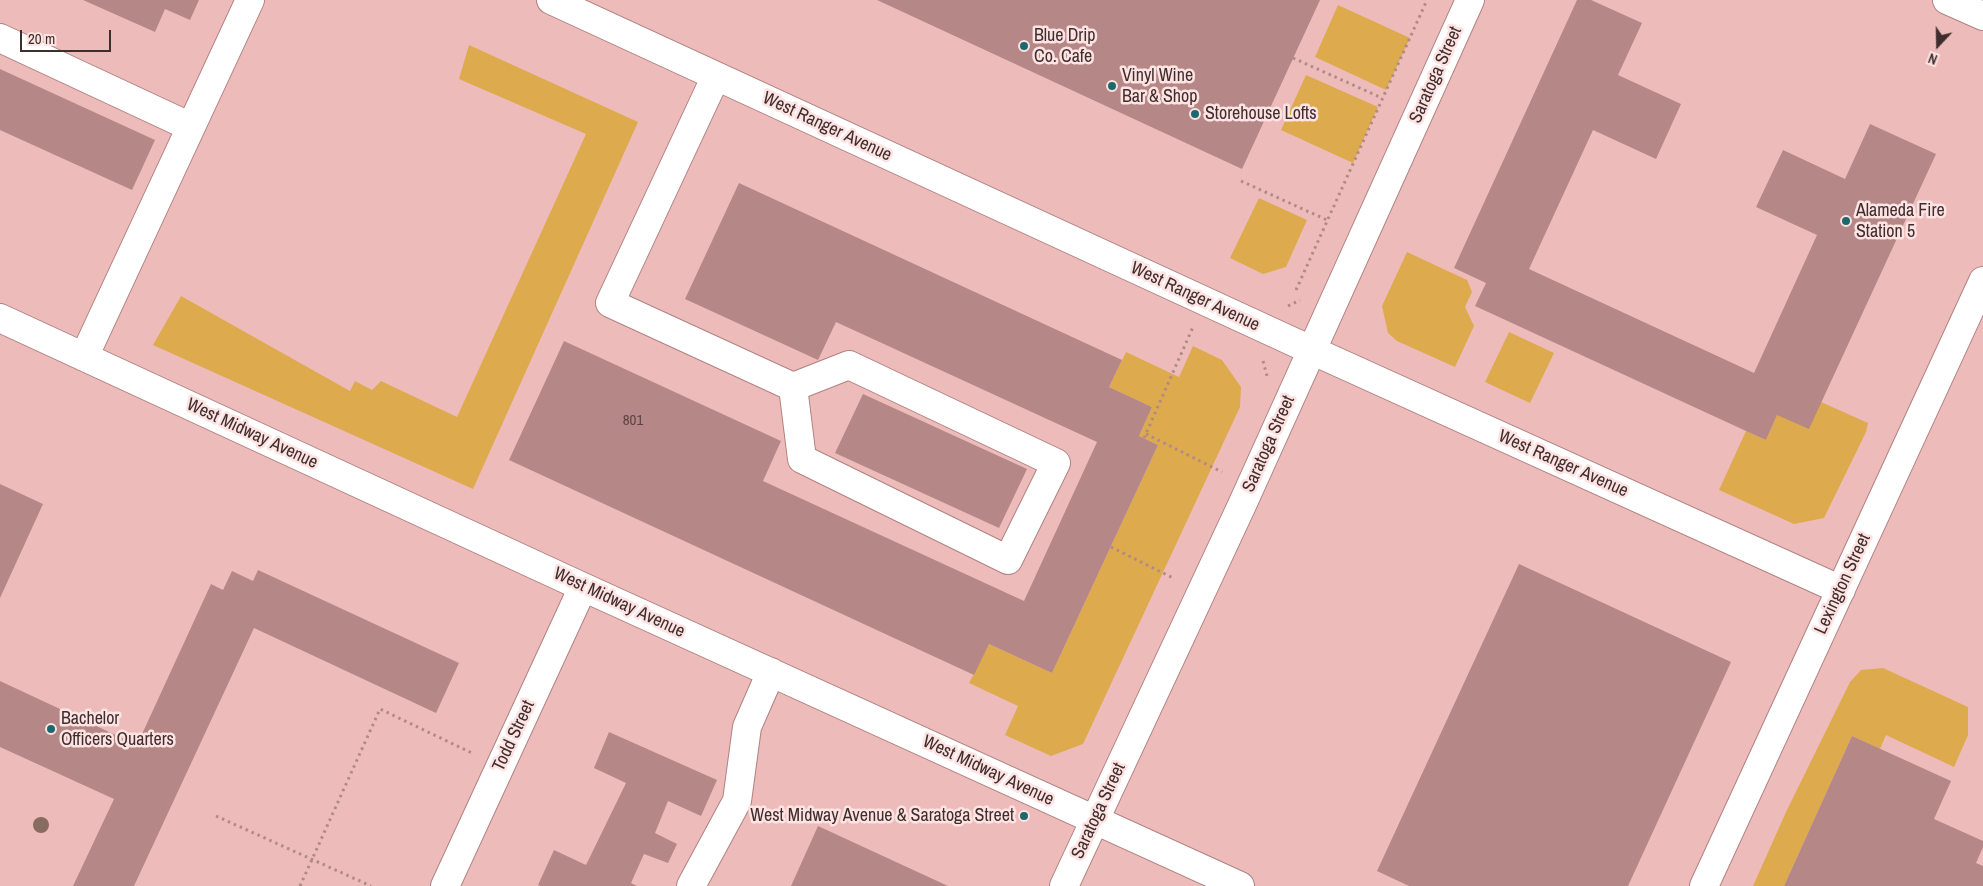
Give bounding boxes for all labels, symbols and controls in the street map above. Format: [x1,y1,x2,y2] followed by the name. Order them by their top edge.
[22,20,114,52] scale bar
[1913,20,1963,70] north arrow
[1405,23,1467,127] street label: Saratoga Street
[1034,25,1096,68] place label: Blue Drip Co. Cafe
[28,28,55,49] text: 20 m
[1018,40,1030,52] marker: Blue Drip Co. Cafe
[1926,49,1940,69] text: N
[1122,65,1197,108] place label: Vinyl Wine Bar & Shop
[1106,80,1118,92] marker: Vinyl Wine Bar & Shop
[759,88,895,166] street label: West Ranger Avenue
[1205,103,1317,125] place label: Storehouse Lofts
[1189,108,1201,120] marker: Storehouse Lofts
[1856,200,1945,242] place label: Alameda Fire Station 5
[1840,215,1852,227] marker: Alameda Fire Station 5
[1127,258,1263,336] street label: West Ranger Avenue
[1238,392,1300,496] street label: Saratoga Street
[183,394,321,474] street label: West Midway Avenue
[623,412,643,430] house number: 801
[1495,426,1631,502] street label: West Ranger Avenue
[1810,530,1876,638] street label: Lexington Street
[550,563,688,643] street label: West Midway Avenue
[488,697,540,775] street label: Todd Street
[61,708,174,751] place label: Bachelor Officers Quarters
[45,723,57,735] marker: Bachelor Officers Quarters
[919,731,1057,811] street label: West Midway Avenue
[1067,760,1131,862] street label: Saratoga Street
[750,805,1014,827] place label: West Midway Avenue & Saratoga Street
[1018,810,1030,822] marker: West Midway Avenue & Saratoga Street

